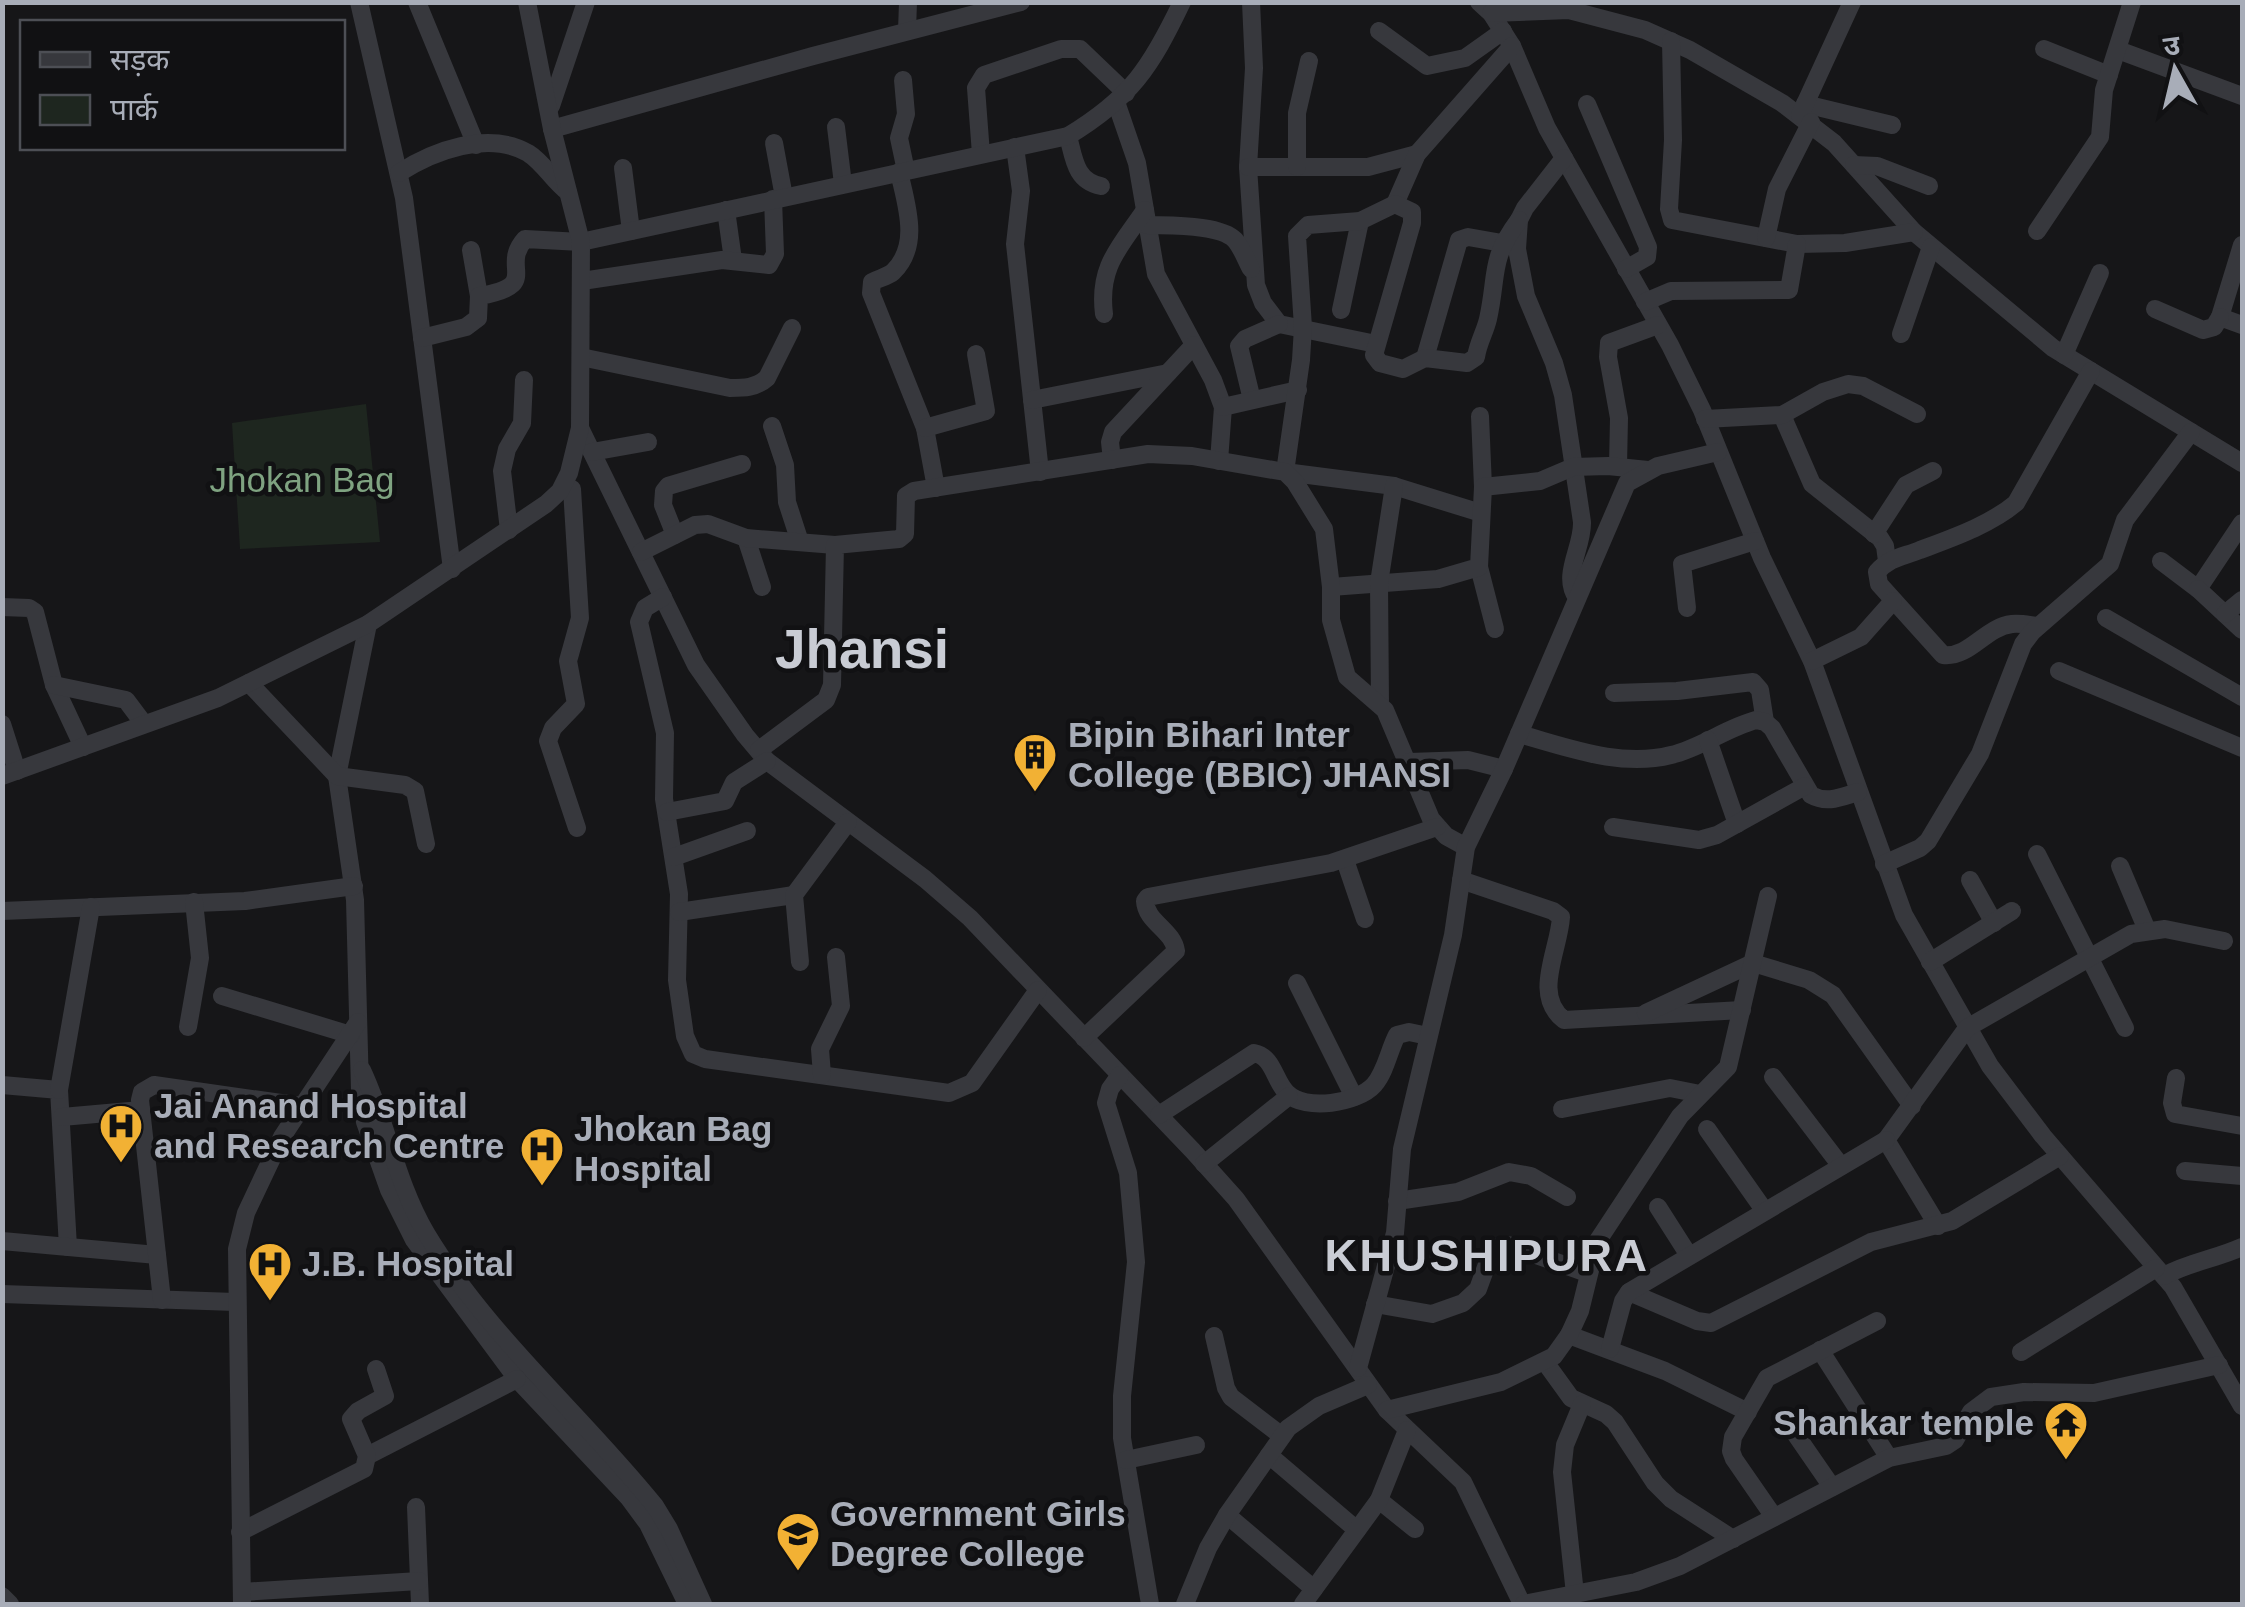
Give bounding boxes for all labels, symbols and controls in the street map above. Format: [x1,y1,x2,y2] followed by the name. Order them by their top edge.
[20,20,345,150] legend
[2125,20,2225,120] north arrow
[2161,29,2182,62] text: उ
[110,43,170,77] text: सड़क
[110,93,159,126] text: पार्क
[210,460,394,499] park label: Jhokan Bag
[775,618,949,680] district label: Jhansi
[1068,715,1451,794] place label: Bipin Bihari Inter College (BBIC) JHANSI
[1012,732,1058,793] building icon: Bipin Bihari Inter College (BBIC) JHANSI
[154,1086,504,1165] place label: Jai Anand Hospital and Research Centre
[98,1103,144,1164] hospital icon: Jai Anand Hospital and Research Centre
[574,1109,772,1188] place label: Jhokan Bag Hospital
[519,1126,565,1187] hospital icon: Jhokan Bag Hospital
[1324,1230,1650,1281] district label: KHUSHIPURA
[247,1241,293,1302] hospital icon: J.B. Hospital
[302,1244,514,1283] place label: J.B. Hospital
[2043,1400,2089,1461] temple icon: Shankar temple
[1773,1403,2034,1442] place label: Shankar temple
[830,1494,1126,1573] place label: Government Girls Degree College
[775,1511,821,1572] school or university icon: Government Girls Degree College

